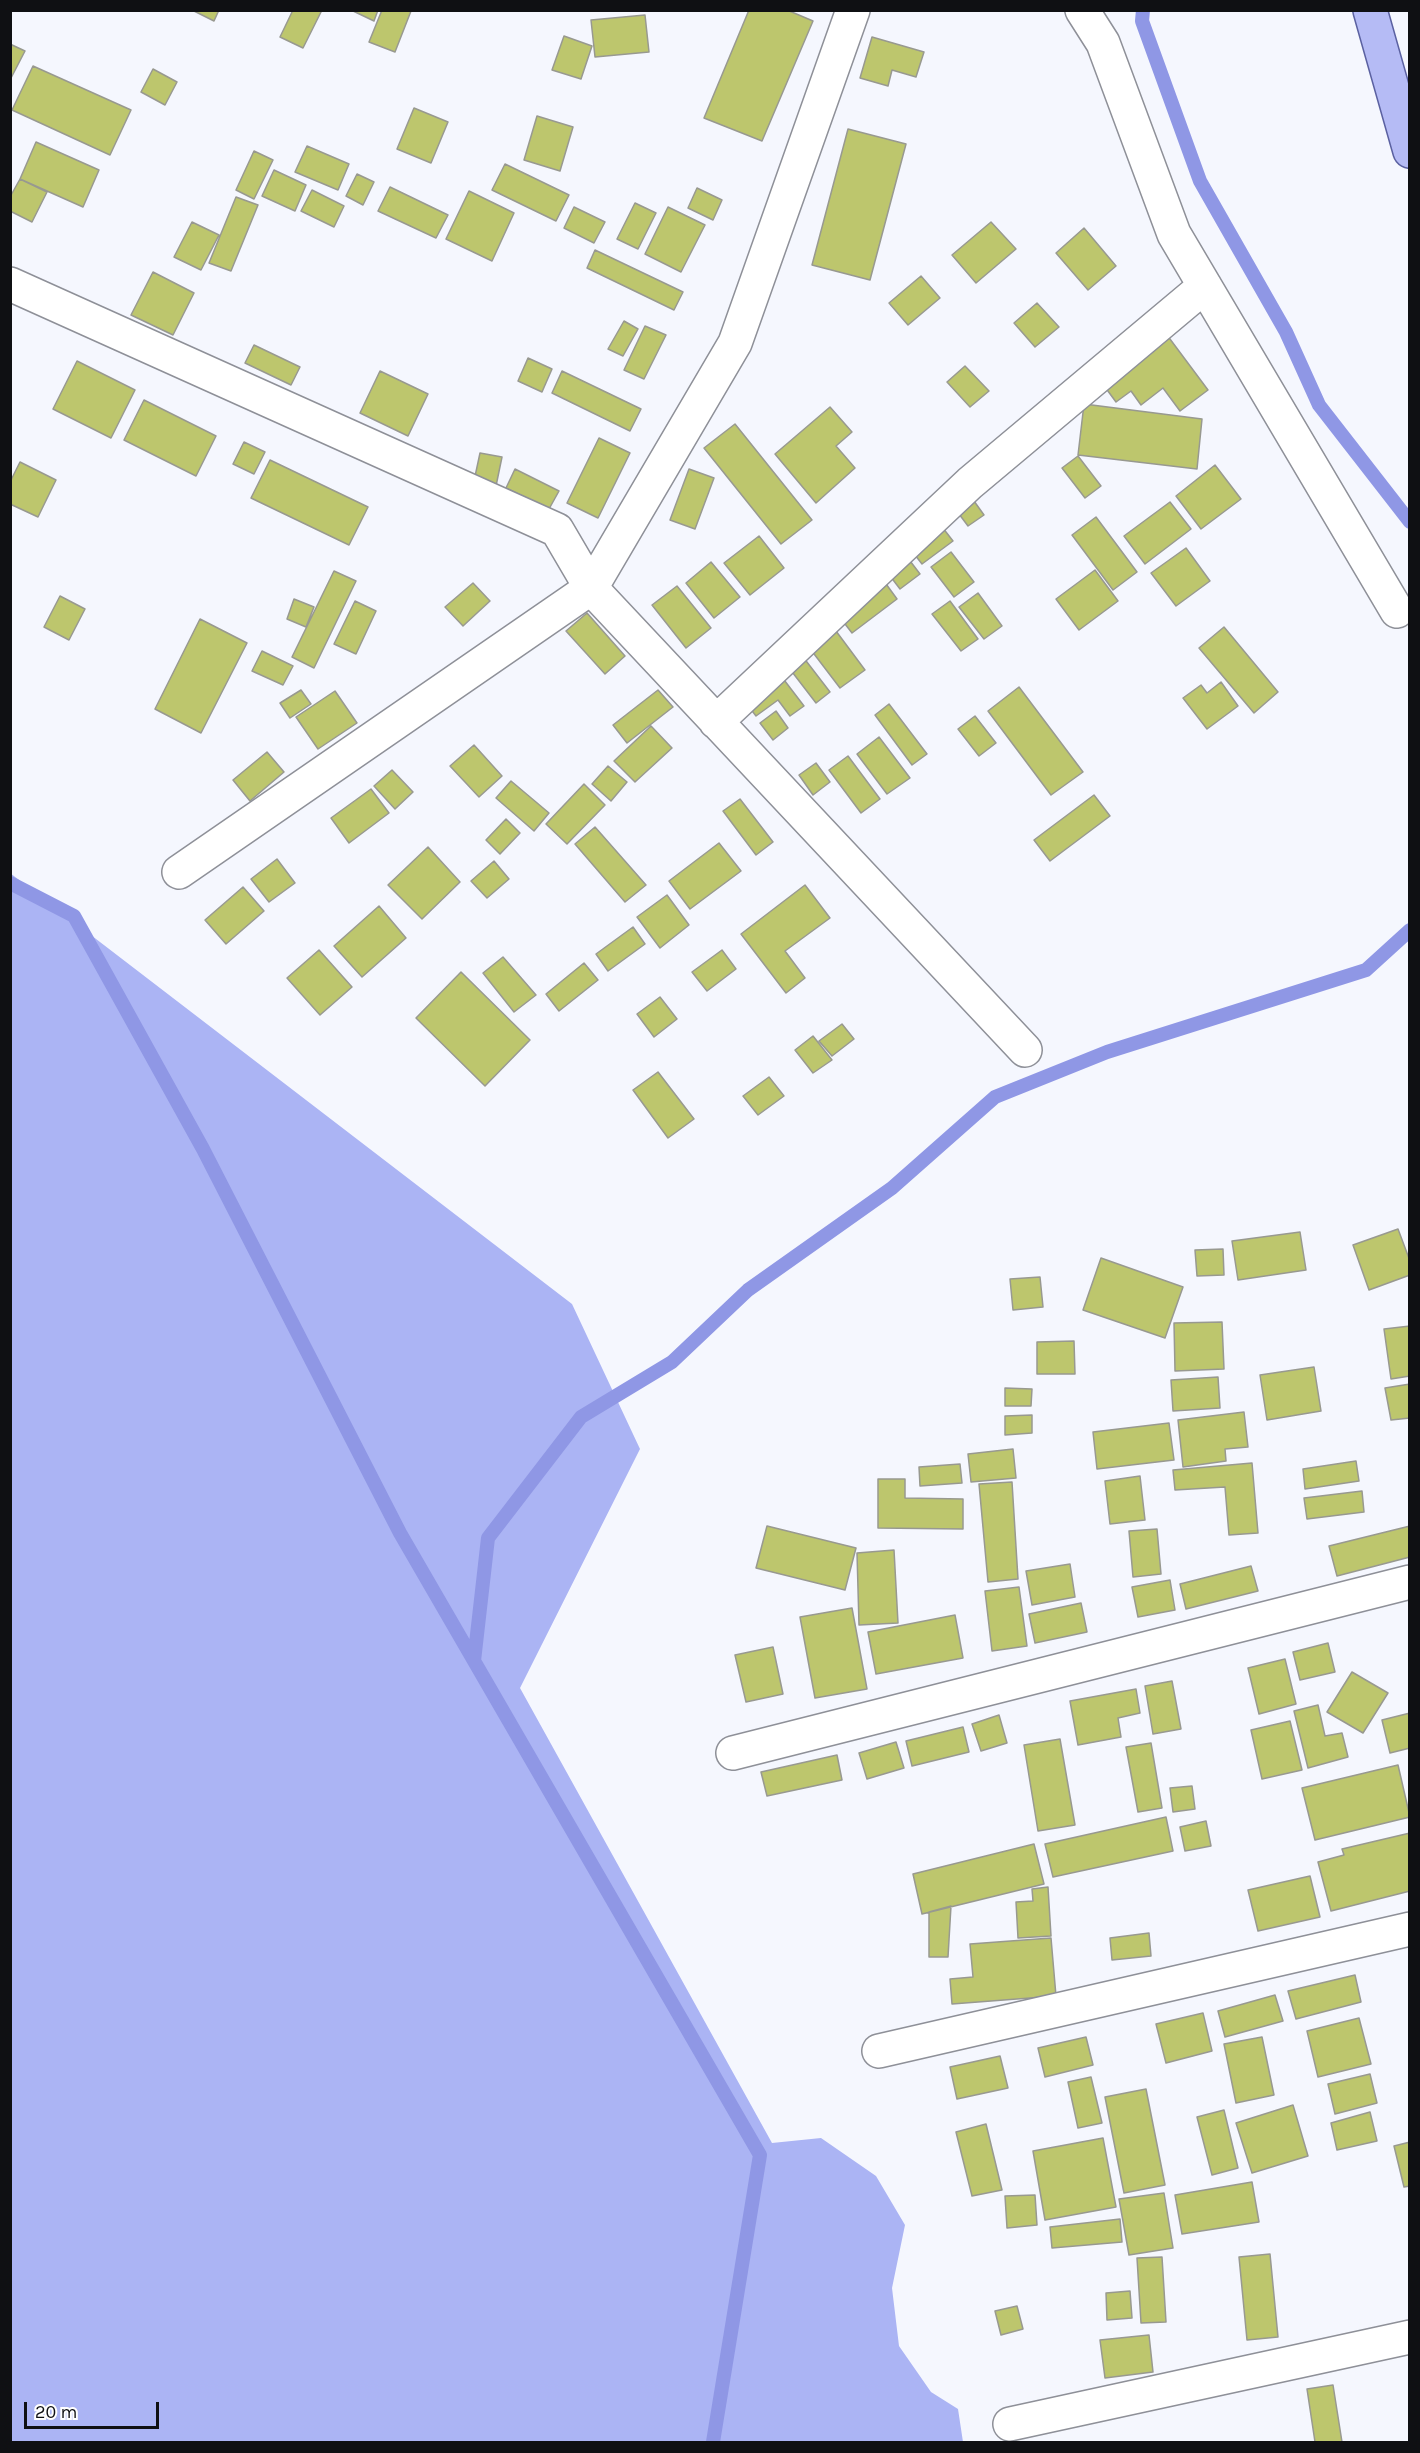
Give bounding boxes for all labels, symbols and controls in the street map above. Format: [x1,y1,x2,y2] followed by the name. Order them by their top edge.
[27,2390,162,2428] scale bar
[35,2401,77,2423] text: 20 m

